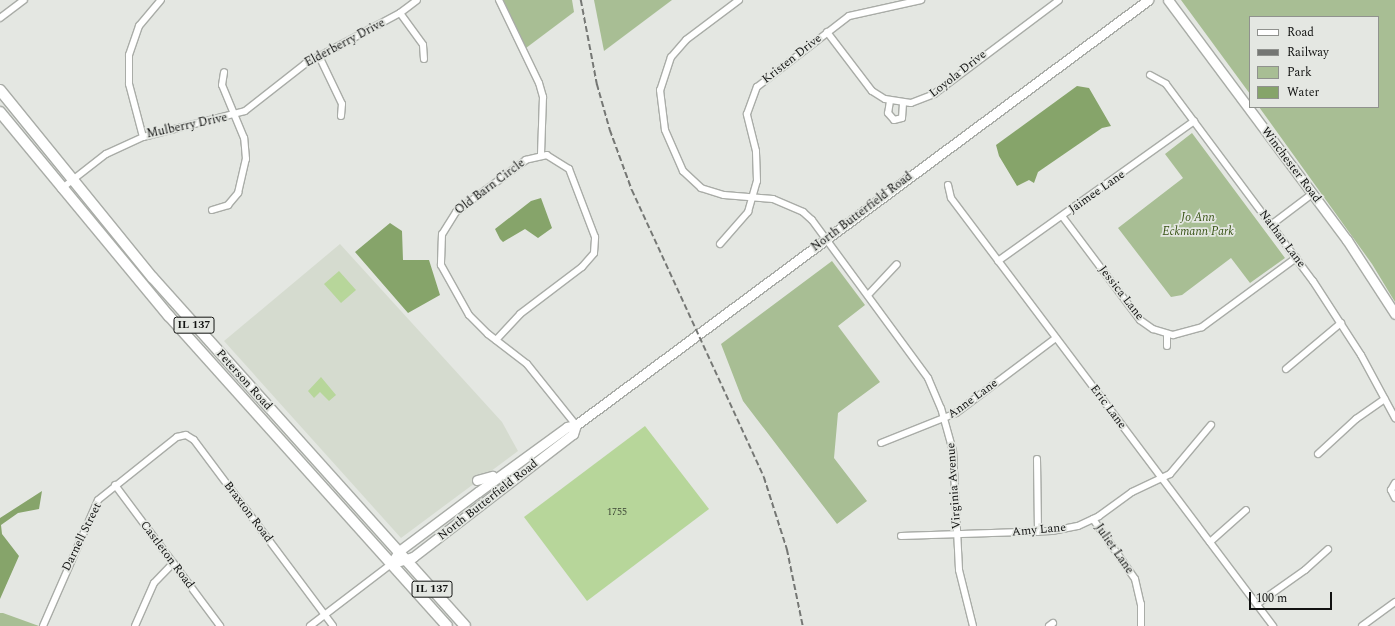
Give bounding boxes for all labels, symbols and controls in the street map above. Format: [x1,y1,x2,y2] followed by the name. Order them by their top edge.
[302,16,388,70] street label: Elderberry Drive
[1249,16,1379,108] legend
[1287,23,1314,42] text: Road
[759,31,825,87] street label: Kristen Drive
[1287,43,1329,62] text: Railway
[927,47,989,101] street label: Loyola Drive
[1287,63,1312,82] text: Park
[1287,83,1319,102] text: Water
[145,110,229,142] street label: Mulberry Drive
[1258,124,1324,206] street label: Winchester Road
[452,156,528,218] street label: Old Barn Circle
[1066,167,1128,217] street label: Jaimee Lane
[809,169,915,255] street label: North Butterfield Road
[1256,207,1308,271] street label: Nathan Lane
[1162,211,1234,239] park label: Jo Ann Eckmann Park
[1095,263,1147,323] street label: Jessica Lane
[173,316,215,334] road number: IL 137
[213,347,275,413] street label: Peterson Road
[945,376,1001,422] street label: Anne Lane
[1087,382,1129,432] street label: Eric Lane
[944,442,964,530] street label: Virginia Avenue
[435,457,541,543] street label: North Butterfield Road
[220,479,276,545] street label: Braxton Road
[59,500,105,574] street label: Darnell Street
[607,507,627,519] house number: 1755
[137,518,197,592] street label: Castleton Road
[1011,520,1067,540] street label: Amy Lane
[1092,521,1136,577] street label: Juliet Lane
[411,580,453,598] road number: IL 137
[1251,584,1334,610] scale bar
[1256,589,1287,608] text: 100 m

